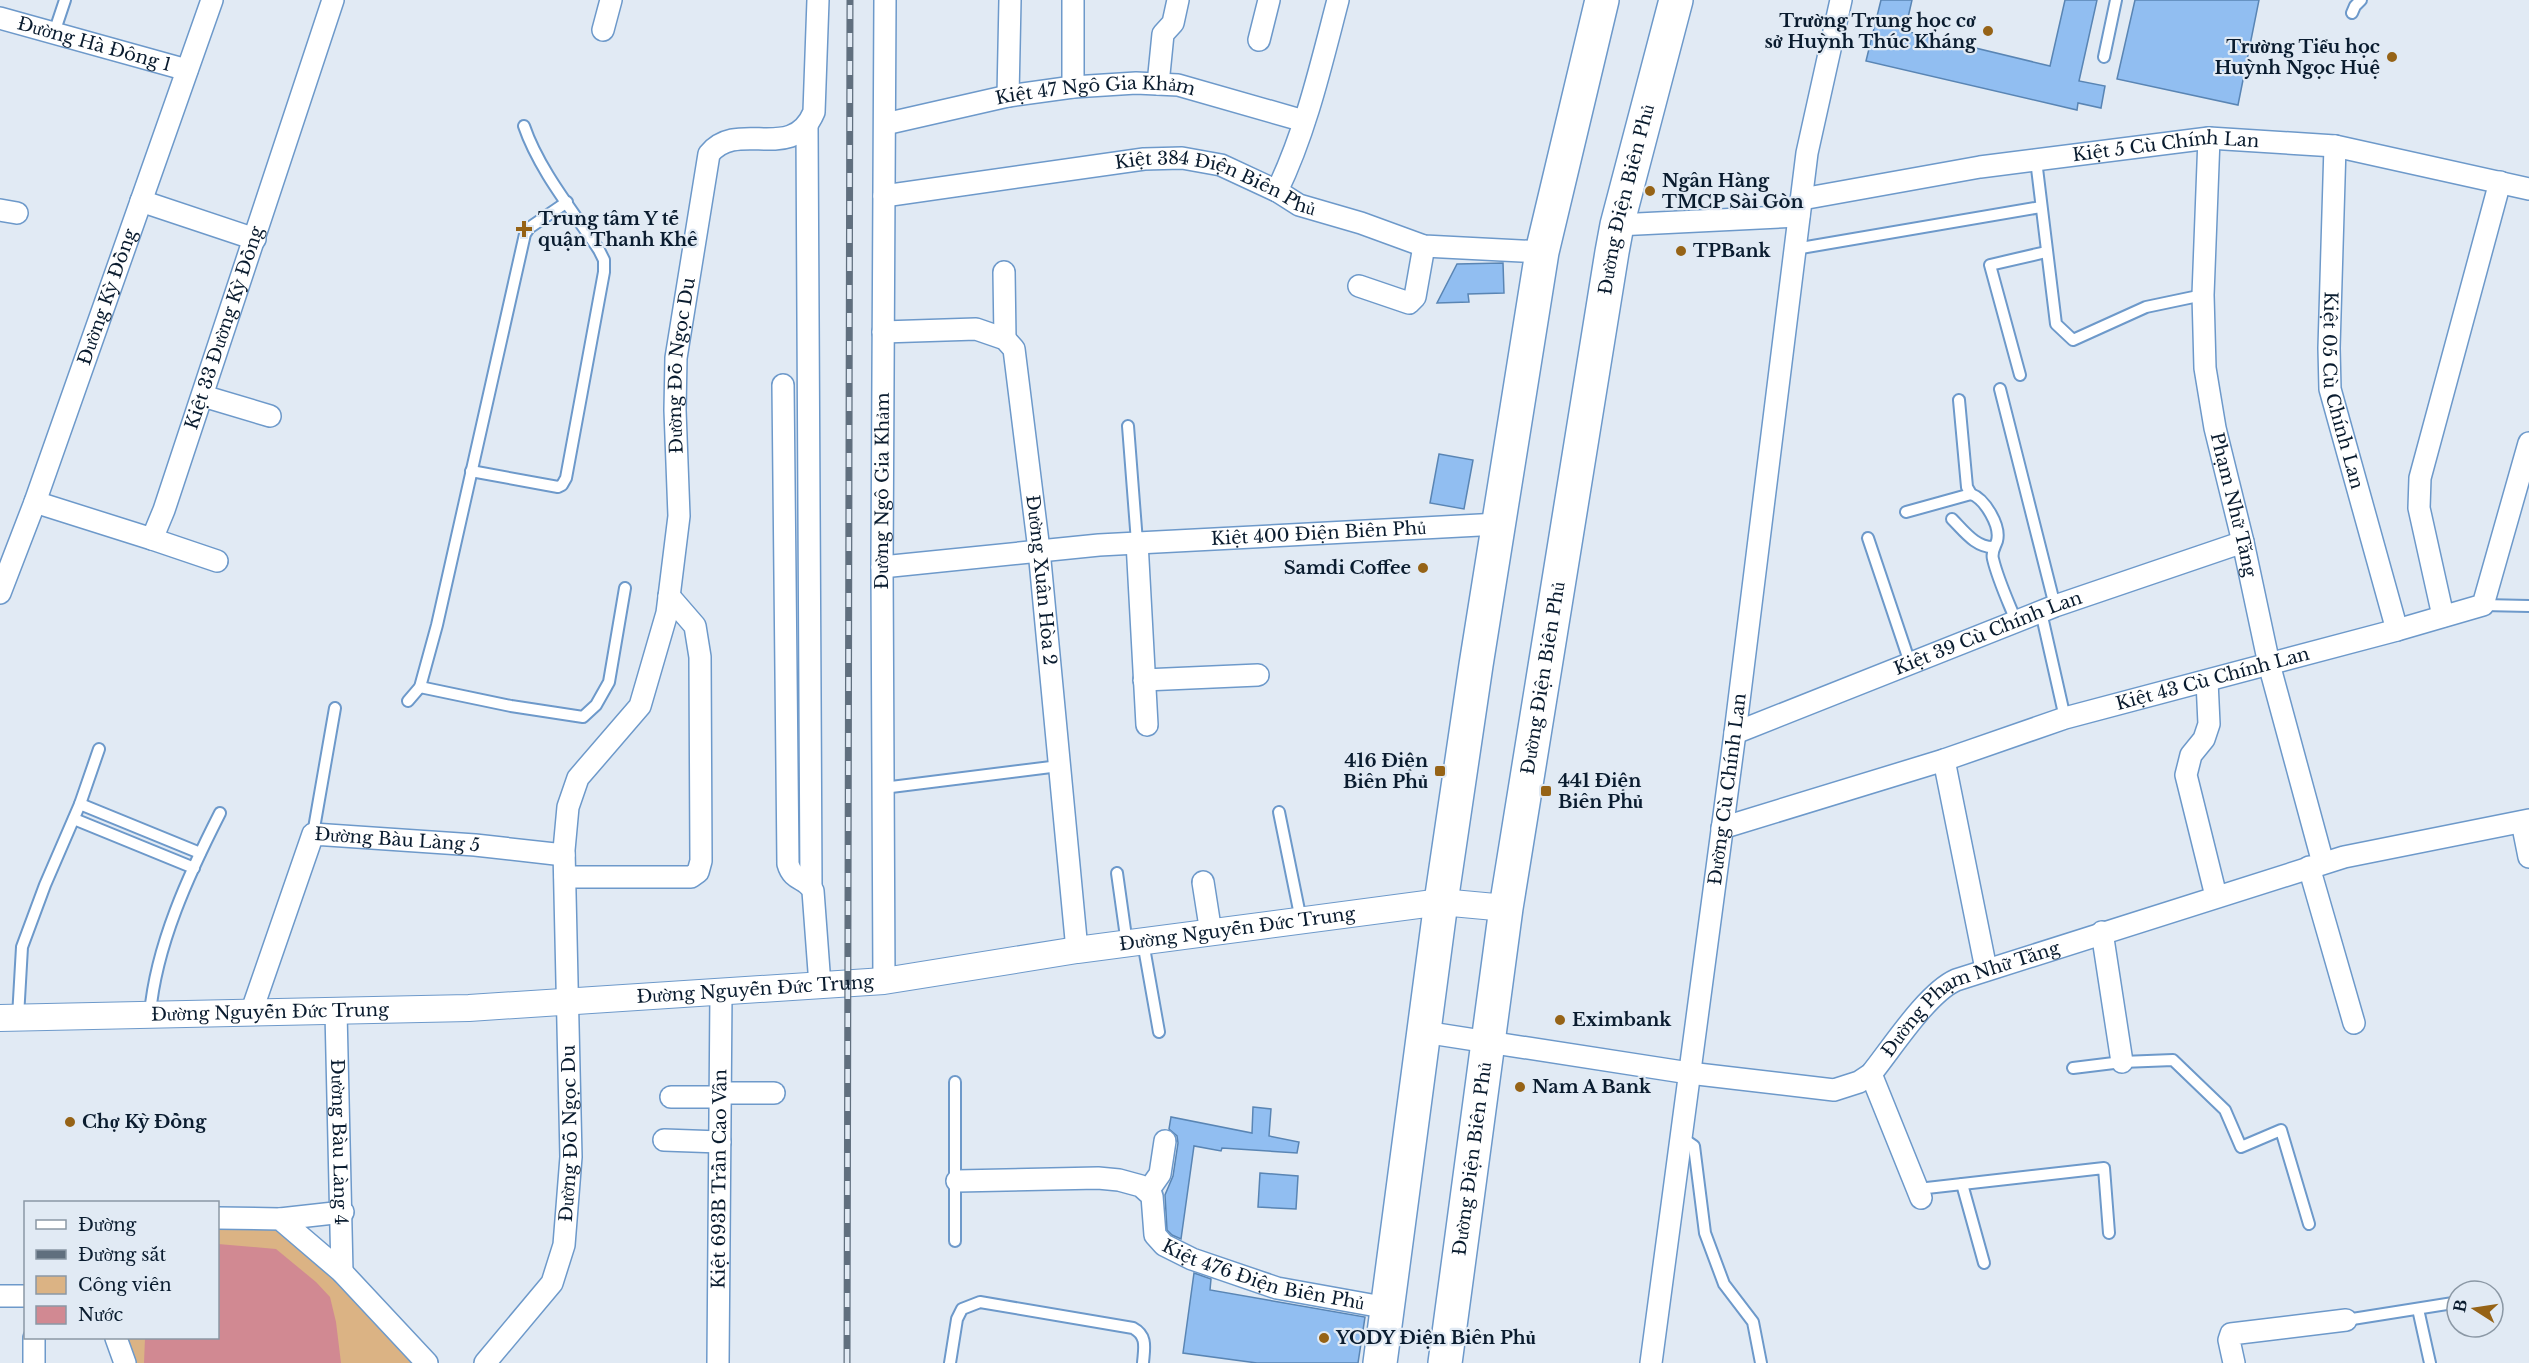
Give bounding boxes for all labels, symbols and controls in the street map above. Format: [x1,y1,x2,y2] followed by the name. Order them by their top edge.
[1764,10,1977,53] place label: Trường Trung học cơ sở Huỳnh Thúc Kháng
[15,12,174,76] street label: Đường Hà Đông 1
[1981,24,1995,38] marker: Trường Trung học cơ sở Huỳnh Thúc Kháng
[2214,36,2380,79] place label: Trường Tiểu học Huỳnh Ngọc Huệ
[2385,50,2399,64] marker: Trường Tiểu học Huỳnh Ngọc Huệ
[993,72,1198,110] street label: Kiệt 47 Ngô Gia Khảm
[1594,102,1659,296] street label: Đường Điện Biên Phủ
[2071,127,2260,166] street label: Kiệt 5 Cù Chính Lan
[1113,147,1318,220] street label: Kiệt 384 Điện Biên Phủ
[1662,170,1804,213] place label: Ngân Hàng TMCP Sài Gòn
[1643,184,1657,198] marker: Ngân Hàng TMCP Sài Gòn
[538,208,698,251] place label: Trung tâm Y tế quận Thanh Khê
[515,220,533,238] marker: Trung tâm Y tế quận Thanh Khê
[180,223,268,432] street label: Kiệt 33 Đường Kỳ Đồng
[73,226,142,368] street label: Đường Kỳ Đồng
[1693,240,1772,262] place label: TPBank
[1674,244,1688,258] marker: TPBank
[664,276,700,454] street label: Đường Đỗ Ngọc Du
[2318,291,2368,491] street label: Kiệt 05 Cù Chính Lan
[871,392,894,590] street label: Đường Ngô Gia Khảm
[2206,430,2261,579] street label: Phạm Nhữ Tăng
[1021,494,1061,666] street label: Đường Xuân Hòa 2
[1210,517,1427,550] street label: Kiệt 400 Điện Biên Phủ
[1284,557,1411,579] place label: Samdi Coffee
[1416,561,1430,575] marker: Samdi Coffee
[1517,580,1570,776] street label: Đường Điện Biên Phủ
[1891,587,2085,680] street label: Kiệt 39 Cù Chính Lan
[2113,643,2312,715] street label: Kiệt 43 Cù Chính Lan
[1704,692,1751,886] street label: Đường Cù Chính Lan
[1343,750,1428,793] place label: 416 Điện Biên Phủ
[1433,764,1447,778] marker: 416 Điện Biên Phủ
[1558,770,1643,813] place label: 441 Điện Biên Phủ
[1539,784,1553,798] marker: 441 Điện Biên Phủ
[314,823,481,857] street label: Đường Bàu Làng 5
[1118,902,1357,955] street label: Đường Nguyễn Đức Trung
[1877,937,2063,1061] street label: Đường Phạm Nhữ Tăng
[636,971,875,1008] street label: Đường Nguyễn Đức Trung
[151,999,389,1026] street label: Đường Nguyễn Đức Trung
[1572,1009,1672,1031] place label: Eximbank
[1553,1013,1567,1027] marker: Eximbank
[555,1045,582,1223] street label: Đường Đỗ Ngọc Du
[326,1059,352,1225] street label: Đường Bàu Làng 4
[1449,1061,1496,1257] street label: Đường Điện Biên Phủ
[708,1069,731,1289] street label: Kiệt 693B Trần Cao Vân
[1532,1076,1652,1098] place label: Nam A Bank
[1513,1080,1527,1094] marker: Nam A Bank
[82,1111,207,1133] place label: Chợ Kỳ Đồng
[63,1115,77,1129] marker: Chợ Kỳ Đồng
[24,1201,219,1339] legend
[78,1214,137,1236] text: Đường
[1159,1235,1366,1315] street label: Kiệt 476 Điện Biên Phủ
[78,1244,166,1266] text: Đường sắt
[78,1274,172,1296] text: Công viên
[2445,1279,2505,1339] north arrow
[2449,1297,2471,1314] text: B
[78,1304,124,1326] text: Nước
[1335,1327,1536,1349] place label: YODY Điện Biên Phủ
[1317,1331,1331,1345] marker: YODY Điện Biên Phủ

